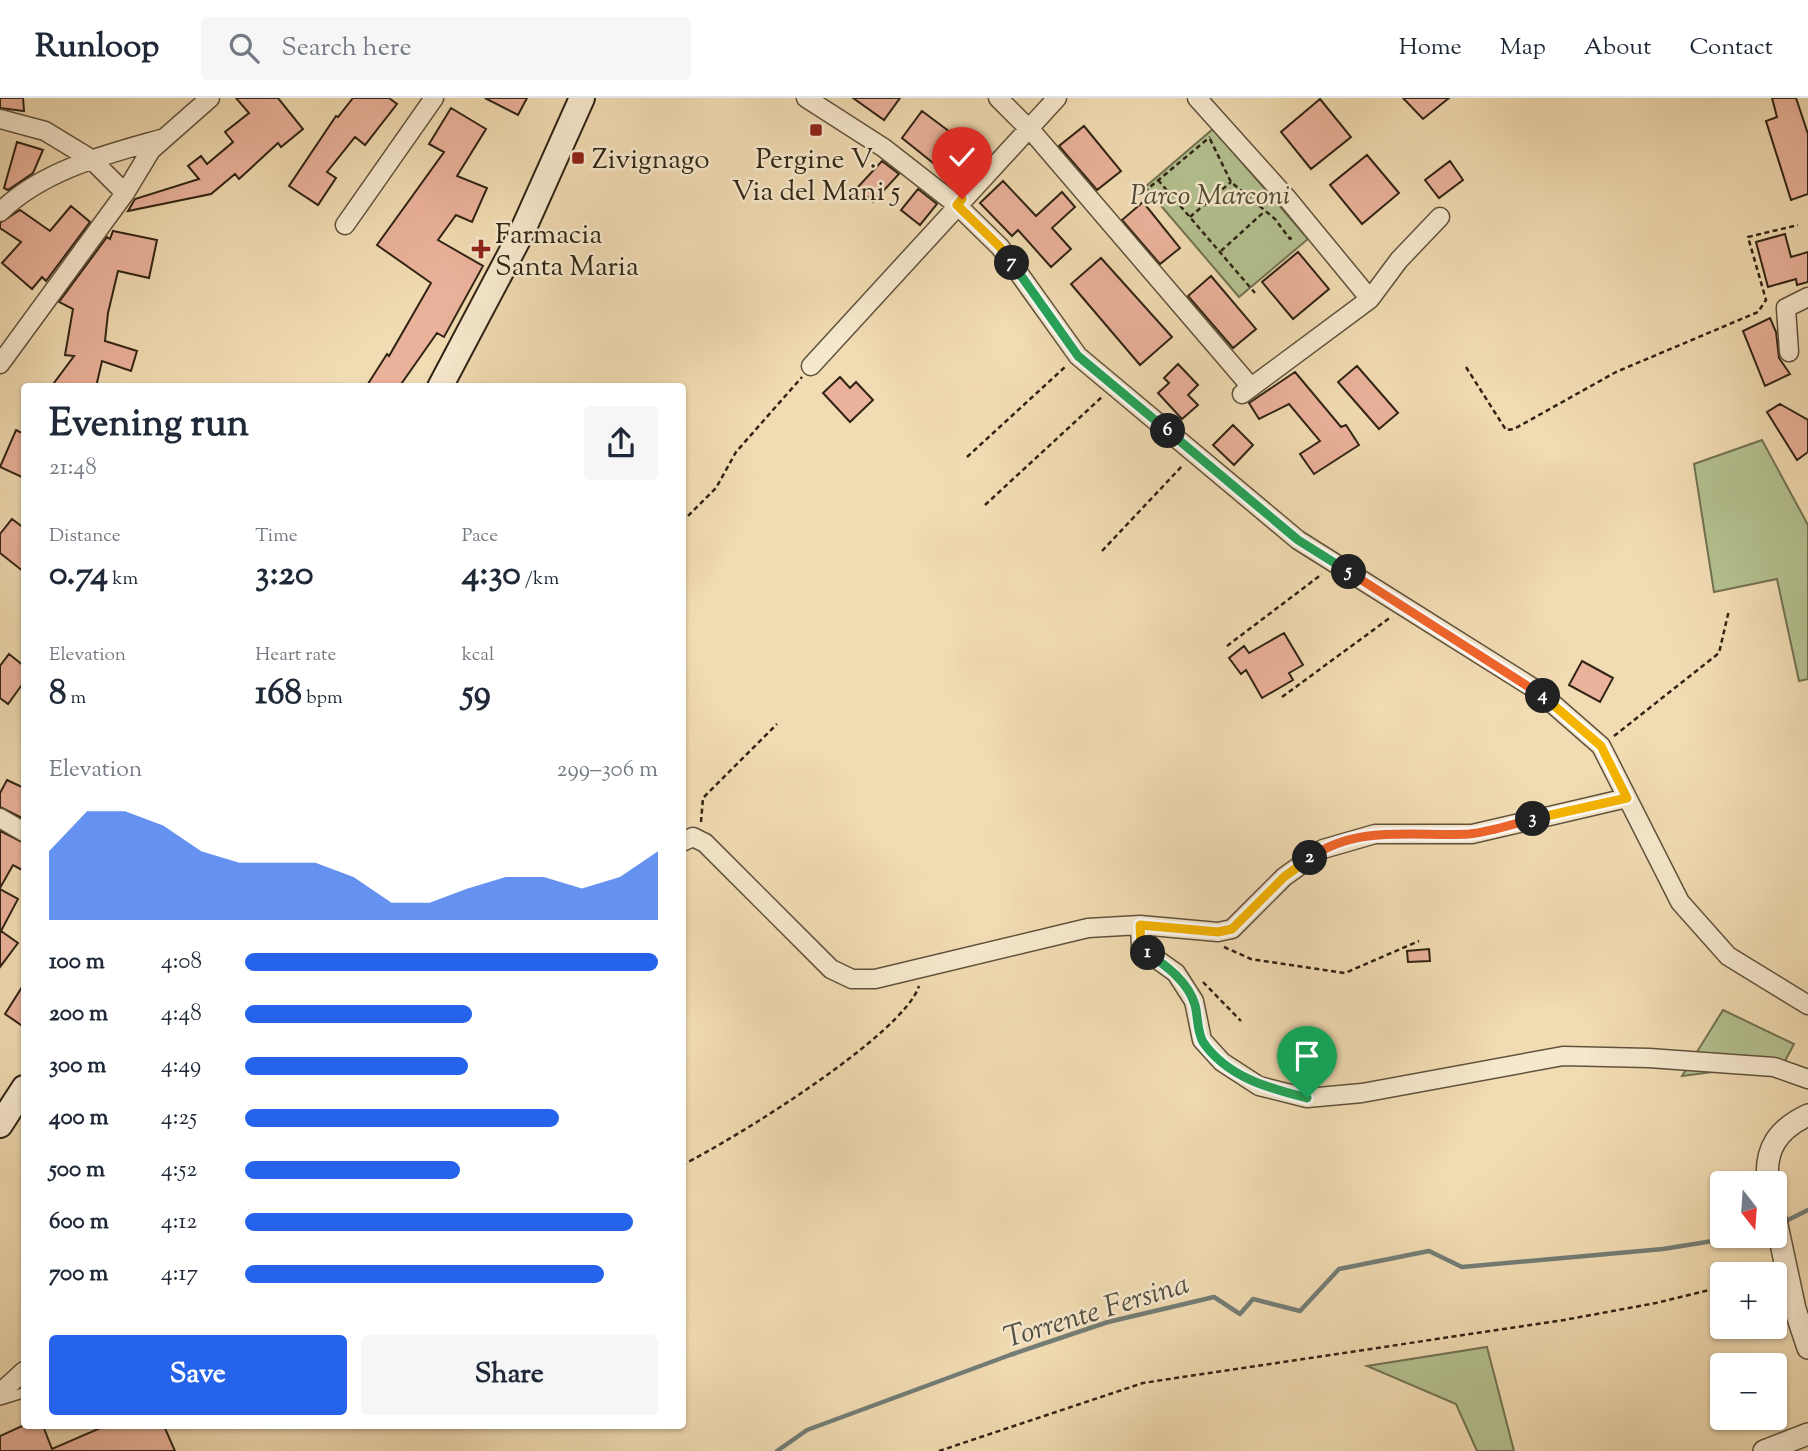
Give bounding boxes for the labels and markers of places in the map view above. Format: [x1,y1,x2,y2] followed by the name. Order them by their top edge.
[808,122,824,138] marker: Pergine V. Via del Mani 5
[932,127,992,199] pin
[592,141,710,181] place label: Zivignago
[732,141,901,213] place label: Pergine V. Via del Mani 5
[570,150,586,166] marker: Zivignago
[495,216,639,288] place label: Farmacia Santa Maria
[473,241,489,257] marker: Farmacia Santa Maria
[995,246,1030,280] pin: 7
[1150,414,1186,448] pin: 6
[1332,554,1366,589] pin: 5
[1526,678,1560,714] pin: 4
[1516,802,1550,836] pin: 3
[1292,840,1328,876] pin: 2
[1130,936,1166,970] pin: 1
[1277,1026,1337,1098] pin

